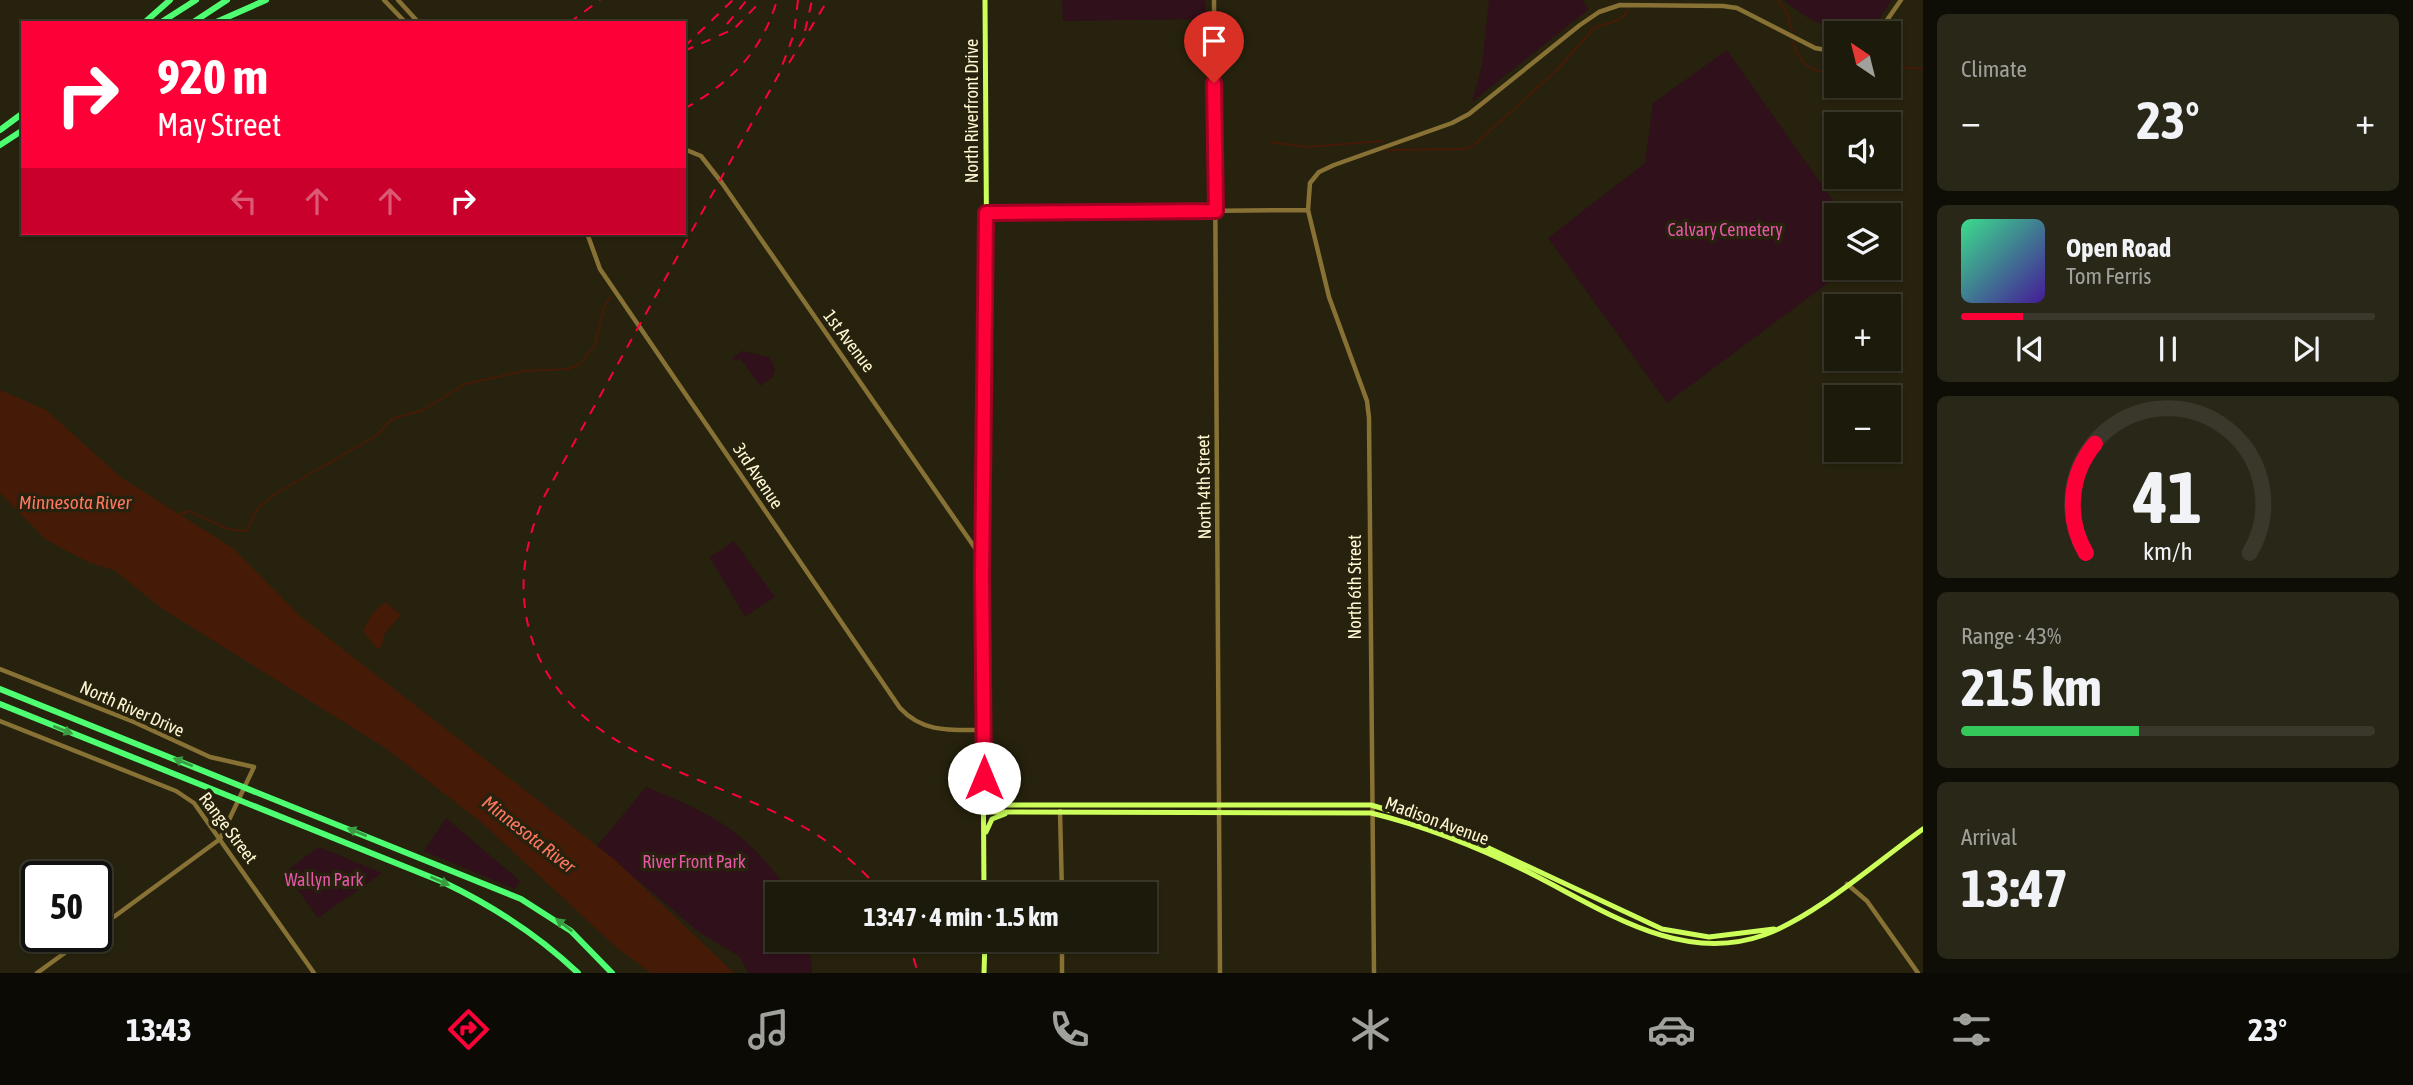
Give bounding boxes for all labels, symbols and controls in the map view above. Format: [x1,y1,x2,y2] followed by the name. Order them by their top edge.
[1184,11,1244,83] pin
[1824,21,1900,98] north arrow
[1824,21,1901,462] map controls
[1195,22,1233,60] icon: arrive
[961,39,982,183] street label: North Riverfront Drive
[157,48,268,104] text: 920 m
[42,49,133,140] icon: right
[1961,56,2027,82] text: Climate
[2136,90,2200,150] text: 23°
[1961,99,1981,142] text: −
[2355,99,2375,142] text: +
[157,106,281,143] text: May Street
[1824,112,1901,189] button: sound
[225,182,263,220] icon: left
[298,182,336,220] icon: ahead
[371,182,409,220] icon: ahead
[444,182,482,220] icon: right
[1824,203,1901,280] button: layers
[1667,219,1783,240] park label: Calvary Cemetery
[2066,233,2171,263] text: Open Road
[2066,263,2151,289] text: Tom Ferris
[1824,294,1901,371] button: +
[819,306,880,376] street label: 1st Avenue
[2011,330,2049,368] icon: previous
[2149,330,2187,368] icon: pause
[2287,330,2325,368] icon: next
[1824,385,1901,462] button: −
[1192,434,1215,540] street label: North 4th Street
[729,439,788,513] street label: 3rd Avenue
[2133,455,2202,538] text: 41
[19,491,133,513] water label: Minnesota River
[1344,535,1365,639] street label: North 6th Street
[2143,536,2193,564] text: km/h
[1961,623,2061,649] text: Range · 43%
[1961,657,2102,717] text: 215 km
[77,676,188,741] street label: North River Drive
[53,725,74,736] one-way arrow
[947,741,1021,815] position arrow
[172,756,193,767] one-way arrow
[195,788,262,867] street label: Range Street
[478,791,581,878] water label: Minnesota River
[1382,792,1492,849] street label: Madison Avenue
[1961,824,2017,850] text: Arrival
[346,826,367,837] one-way arrow
[642,851,746,872] park label: River Front Park
[1961,858,2068,918] text: 13:47
[21,861,112,952] speed limit sign: 50
[285,869,364,890] park label: Wallyn Park
[430,875,450,887] one-way arrow
[864,902,1058,932] text: 13:47 · 4 min · 1.5 km
[555,918,573,933] one-way arrow
[444,1005,493,1054] icon: directions
[744,1005,793,1054] icon: music
[1045,1005,1094,1054] icon: phone
[1346,1005,1395,1054] icon: climate
[1647,1005,1696,1054] icon: car
[1947,1005,1996,1054] icon: filters
[126,1011,192,1048] text: 13:43
[2248,1011,2287,1048] text: 23°

